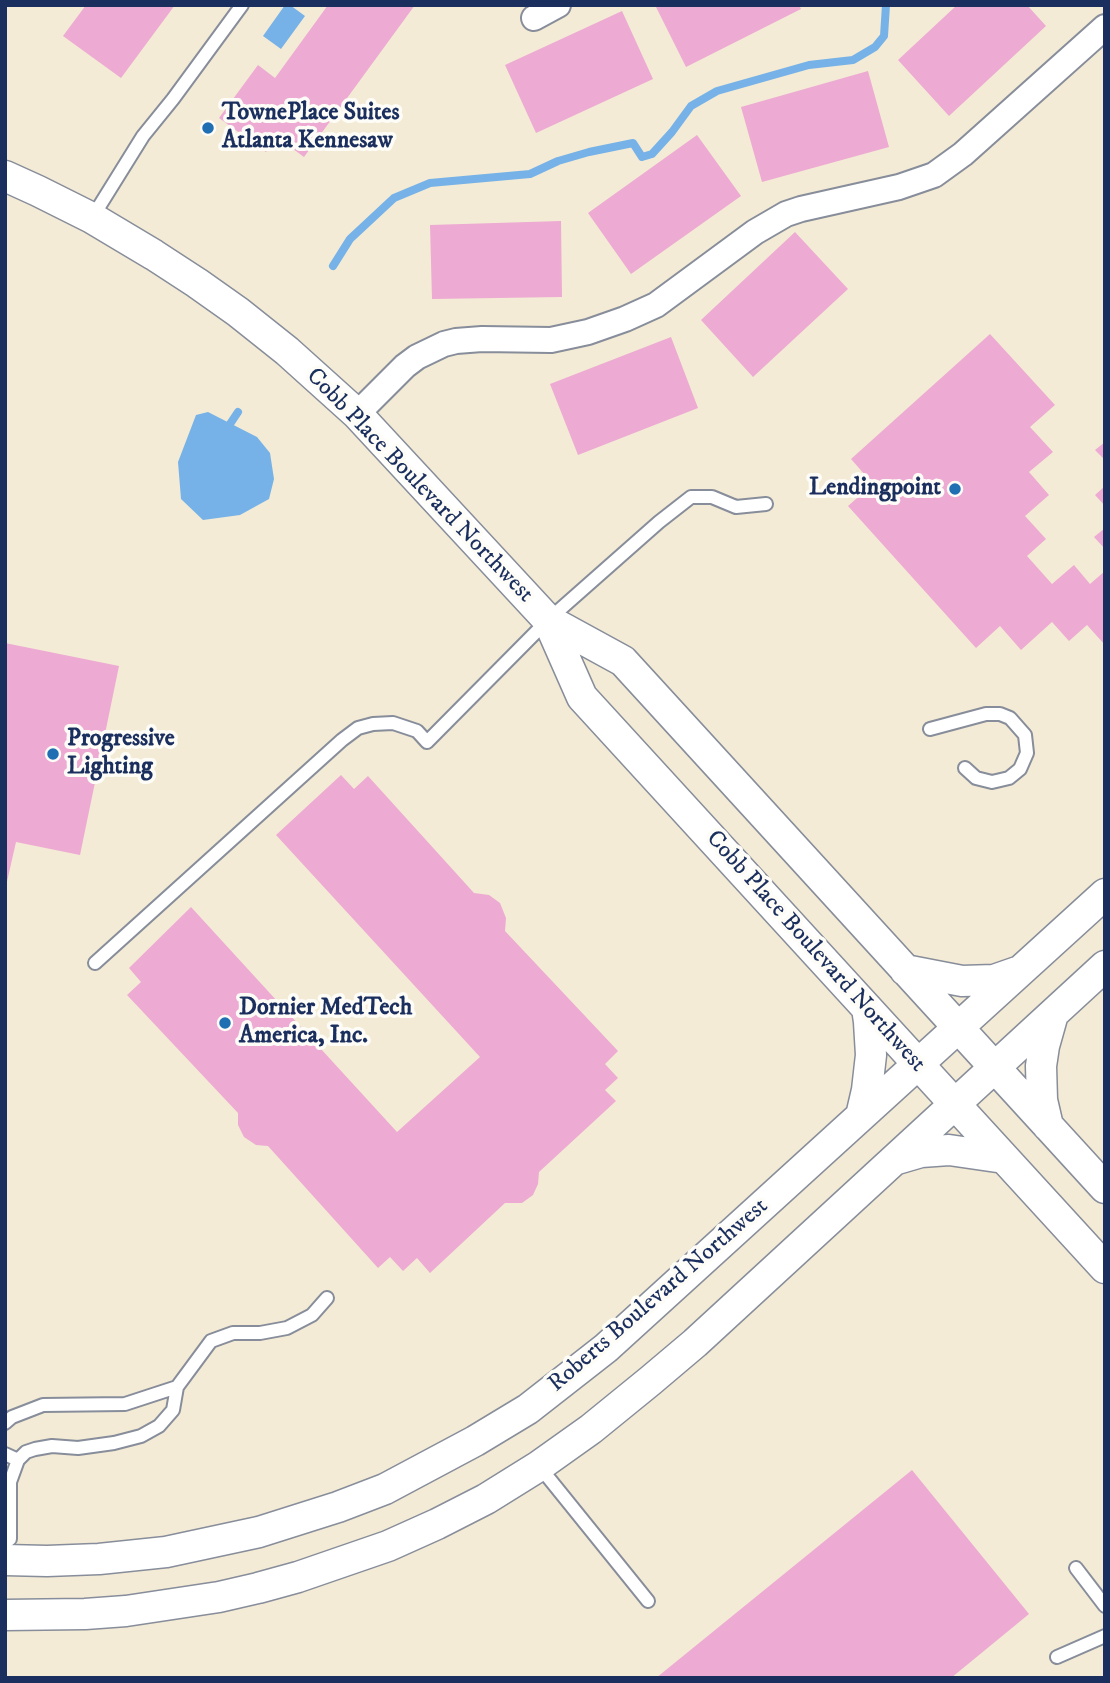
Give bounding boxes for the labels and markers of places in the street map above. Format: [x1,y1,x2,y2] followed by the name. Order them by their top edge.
[222,100,399,156] place label: TownePlace Suites Atlanta Kennesaw
[200,120,216,136] marker: TownePlace Suites Atlanta Kennesaw
[809,475,941,503] place label: Lendingpoint
[947,481,963,497] marker: Lendingpoint
[67,726,175,782] place label: Progressive Lighting
[45,746,61,762] marker: Progressive Lighting
[239,995,412,1051] place label: Dornier MedTech America, Inc.
[217,1015,233,1031] marker: Dornier MedTech America, Inc.

